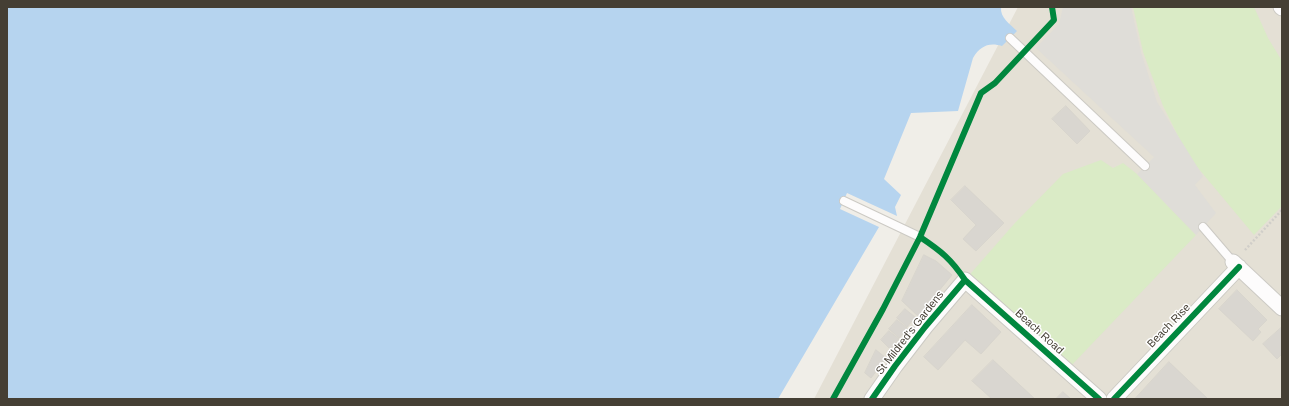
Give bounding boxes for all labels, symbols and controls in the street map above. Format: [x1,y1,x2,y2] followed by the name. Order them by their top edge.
[873,289,947,377] street label: St Mildred's Gardens
[1145,301,1193,351] street label: Beach Rise
[1012,307,1066,357] street label: Beach Road

